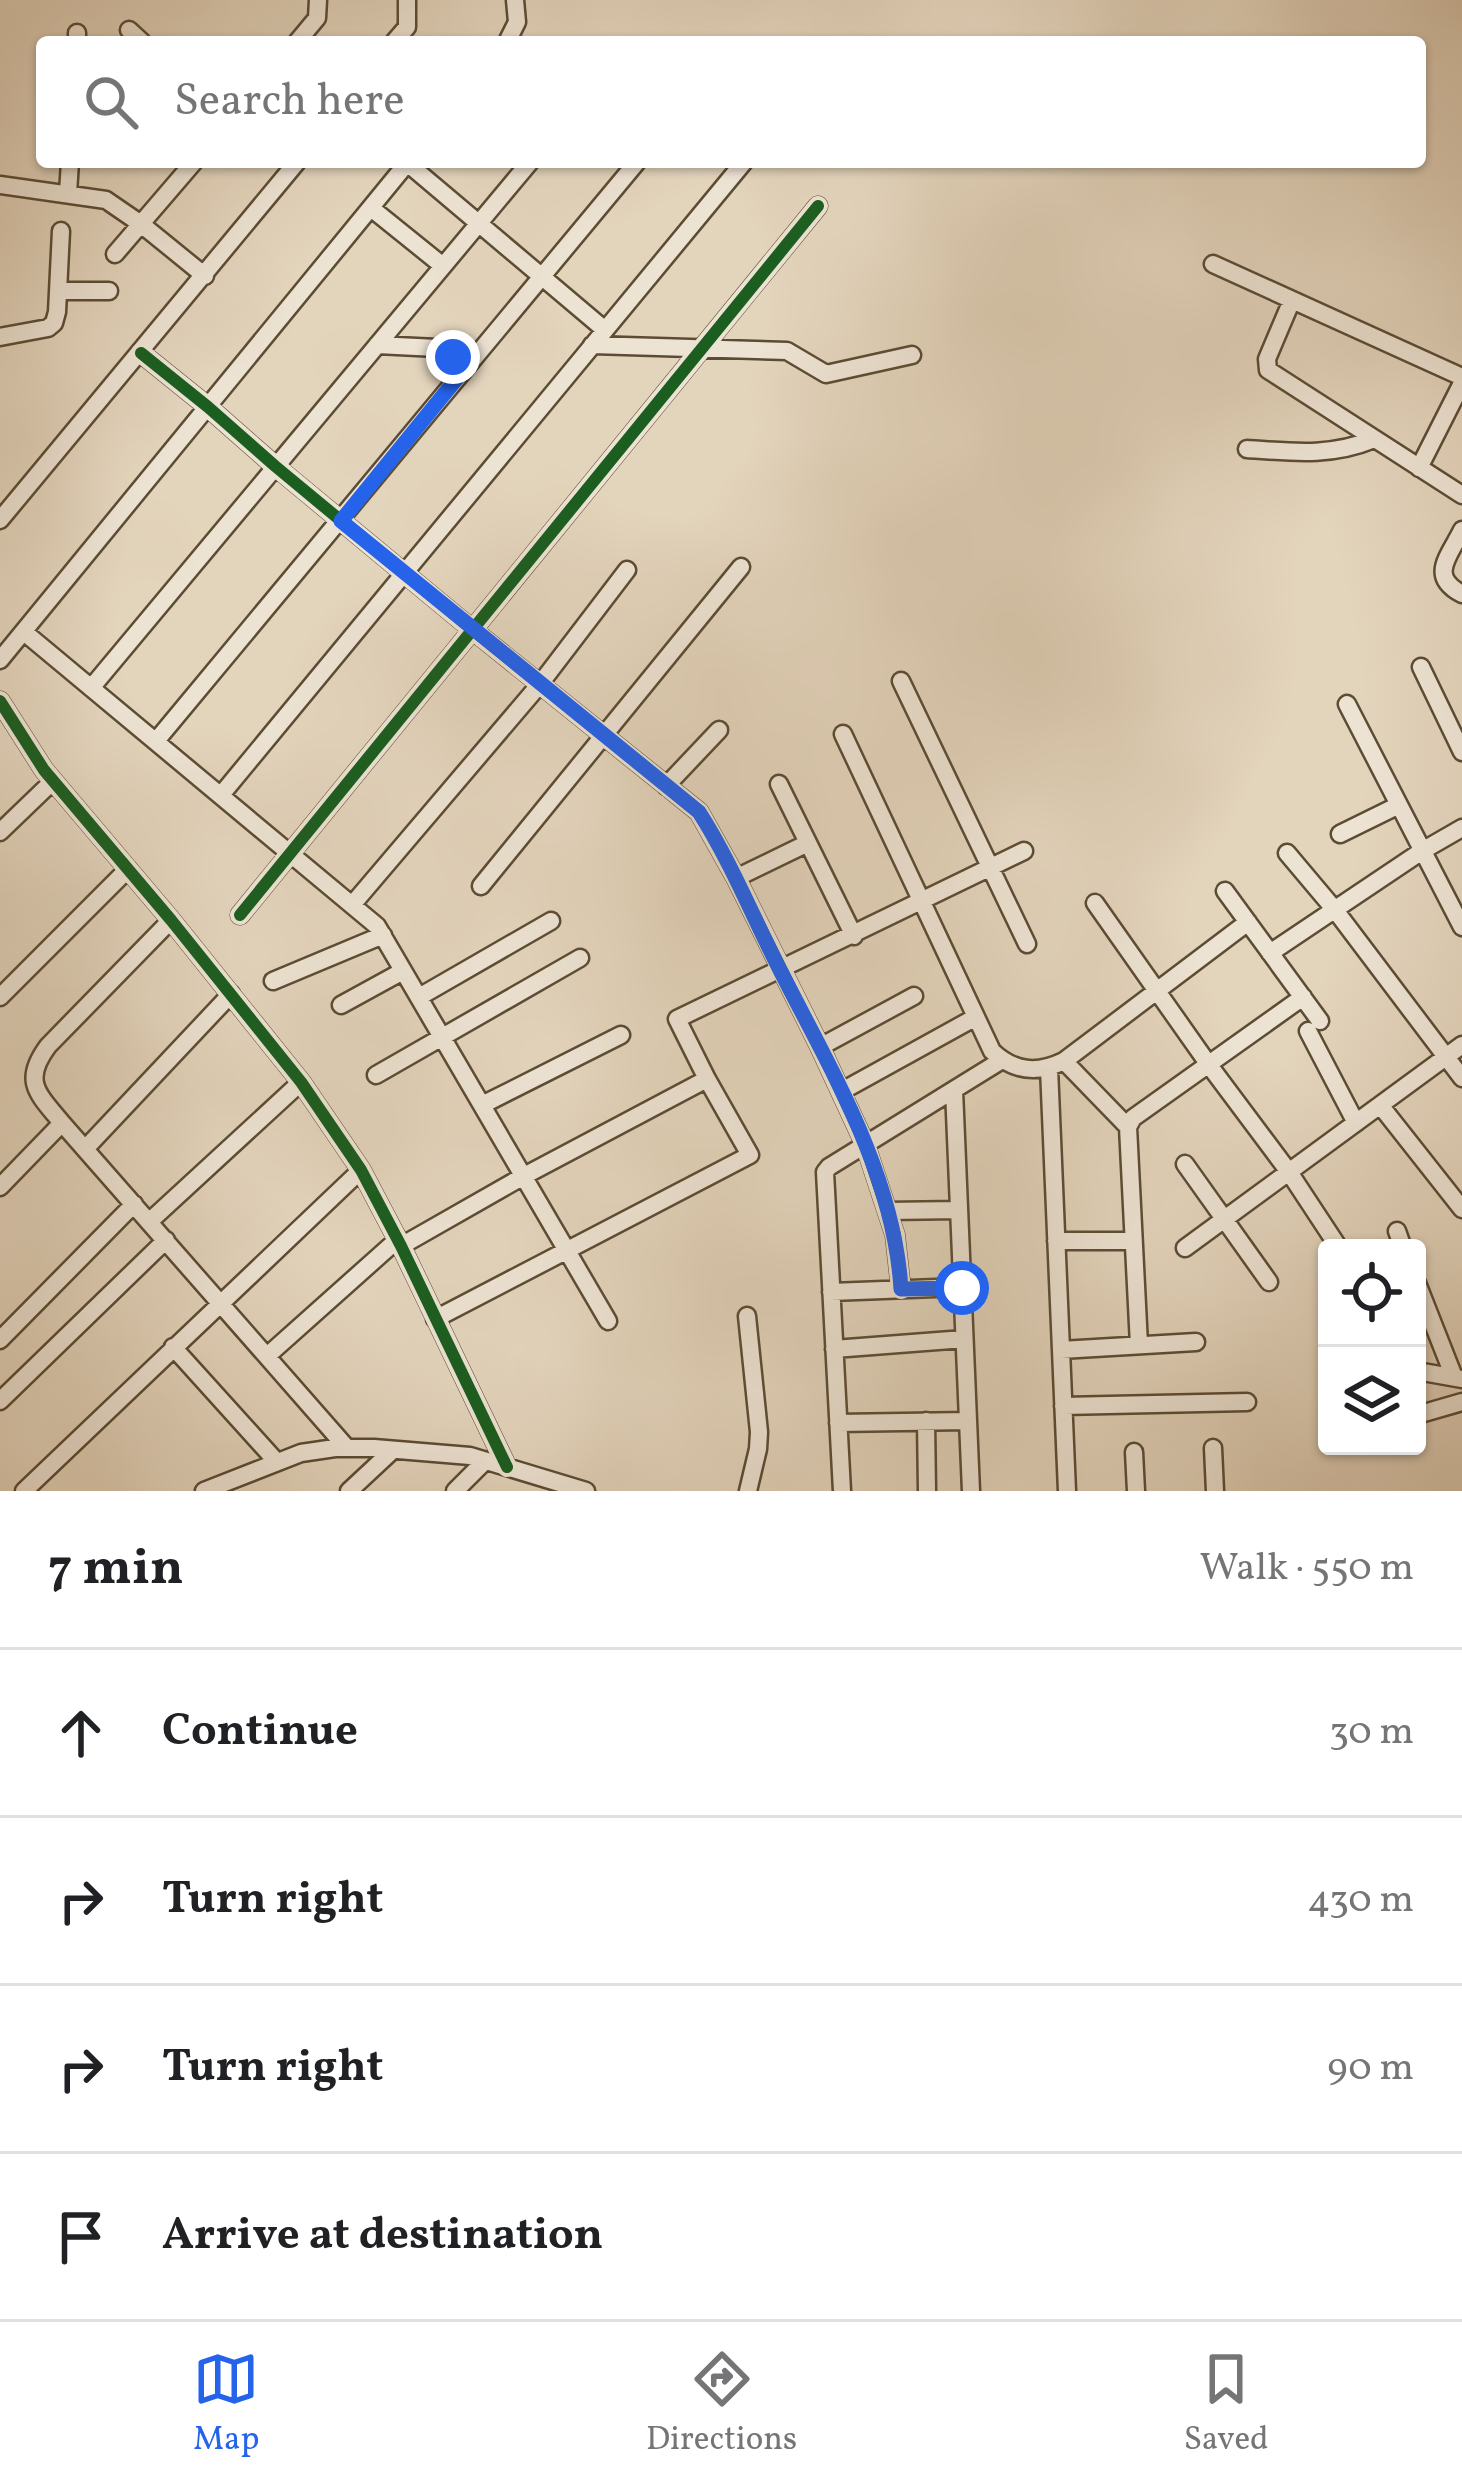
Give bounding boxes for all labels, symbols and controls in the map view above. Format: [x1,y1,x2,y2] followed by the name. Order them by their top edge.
[36,36,1426,168] search box
[78,69,144,135] icon: search
[174,71,405,134] text: Search here
[426,330,480,384] route end
[1318,1239,1426,1455] map controls
[1318,1239,1426,1347] button: locate
[935,1261,989,1315] route start
[1318,1347,1426,1455] button: layers
[48,1534,184,1605] text: 7 min
[1200,1542,1414,1596] text: Walk · 550 m
[48,1700,114,1766] icon: ahead
[162,1701,358,1764] text: Continue
[1329,1706,1414,1760] text: 30 m
[48,1868,114,1934] icon: right
[162,1869,383,1932] text: Turn right
[1307,1874,1414,1928] text: 430 m
[48,2036,114,2102] icon: right
[162,2037,383,2100] text: Turn right
[1327,2042,1414,2096] text: 90 m
[48,2204,114,2270] icon: arrive
[162,2205,603,2268] text: Arrive at destination
[193,2346,259,2464] tab: Map
[646,2346,797,2464] tab: Directions
[1184,2346,1269,2464] tab: Saved

